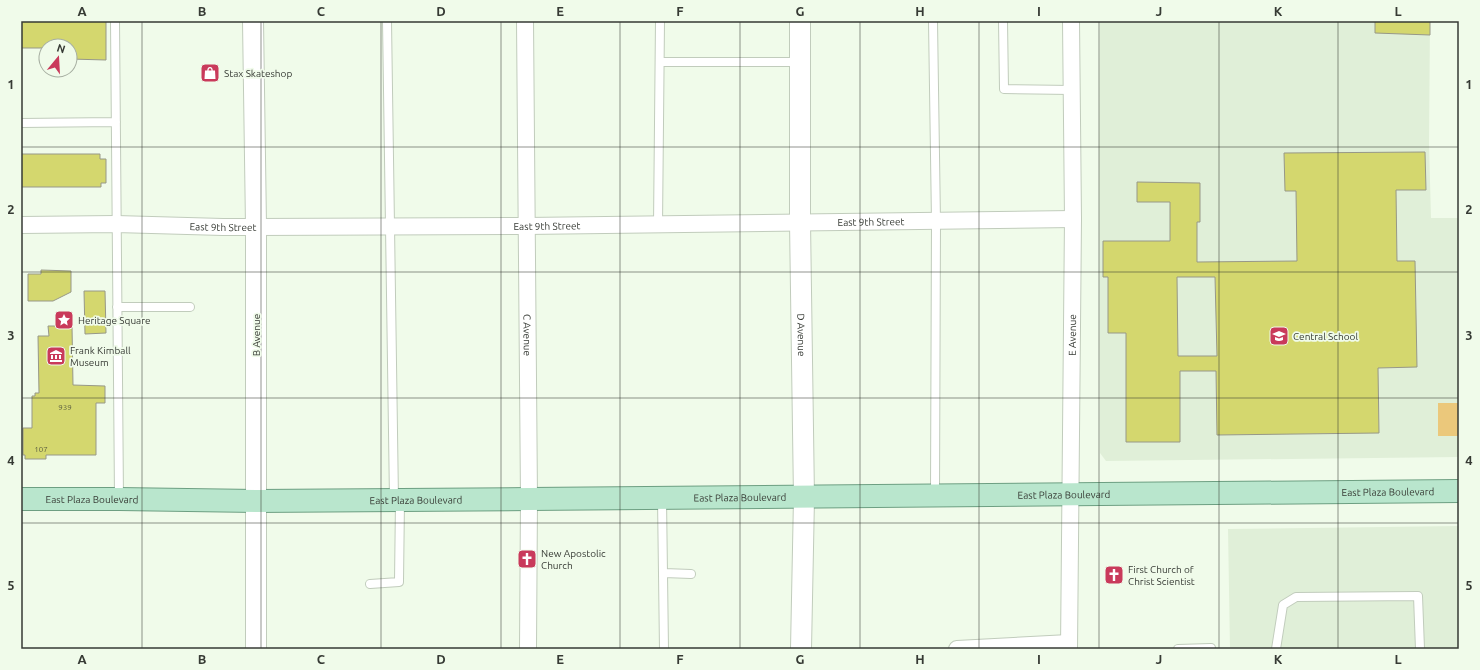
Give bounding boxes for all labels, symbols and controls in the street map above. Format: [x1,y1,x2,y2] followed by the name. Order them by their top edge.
[77,4,87,18] text: A
[198,4,207,18] text: B
[317,4,326,18] text: C
[436,4,446,18] text: D
[556,4,564,18] text: E
[676,4,684,18] text: F
[796,4,805,18] text: G
[915,4,925,18] text: H
[1037,4,1041,18] text: I
[1156,4,1162,18] text: J
[1274,4,1283,18] text: K
[1394,4,1402,18] text: L
[38,38,78,78] north arrow
[55,42,67,55] text: N
[199,62,221,84] shop icon: Stax Skateshop
[224,68,292,79] place label: Stax Skateshop
[7,77,15,91] text: 1
[1465,77,1473,91] text: 1
[7,202,15,216] text: 2
[1465,202,1473,216] text: 2
[837,216,905,228] street label: East 9th Street
[513,220,581,232] street label: East 9th Street
[189,221,256,233] street label: East 9th Street
[53,309,75,331] place icon: Heritage Square
[795,313,807,357] street label: D Avenue
[251,314,262,356] street label: B Avenue
[521,314,533,356] street label: C Avenue
[1067,314,1078,356] street label: E Avenue
[78,315,151,326] place label: Heritage Square
[1268,325,1290,347] school or university icon: Central School
[7,328,15,342] text: 3
[1465,328,1473,342] text: 3
[1293,331,1358,342] place label: Central School
[45,345,67,367] museum icon: Frank Kimball Museum
[70,345,131,368] place label: Frank Kimball Museum
[58,403,72,412] house number: 939
[34,445,48,454] house number: 107
[7,453,15,467] text: 4
[1465,453,1473,467] text: 4
[1341,486,1435,498] street label: East Plaza Boulevard
[1017,489,1111,501] street label: East Plaza Boulevard
[693,492,787,504] street label: East Plaza Boulevard
[46,494,139,505] street label: East Plaza Boulevard
[370,494,463,506] street label: East Plaza Boulevard
[516,548,538,570] church icon: New Apostolic Church
[541,548,606,571] place label: New Apostolic Church
[1103,564,1125,586] church icon: First Church of Christ Scientist
[1128,564,1195,587] place label: First Church of Christ Scientist
[7,578,15,592] text: 5
[1465,578,1473,592] text: 5
[77,652,87,666] text: A
[198,652,207,666] text: B
[317,652,326,666] text: C
[436,652,446,666] text: D
[556,652,564,666] text: E
[676,652,684,666] text: F
[796,652,805,666] text: G
[915,652,925,666] text: H
[1037,652,1041,666] text: I
[1156,652,1162,666] text: J
[1274,652,1283,666] text: K
[1394,652,1402,666] text: L

